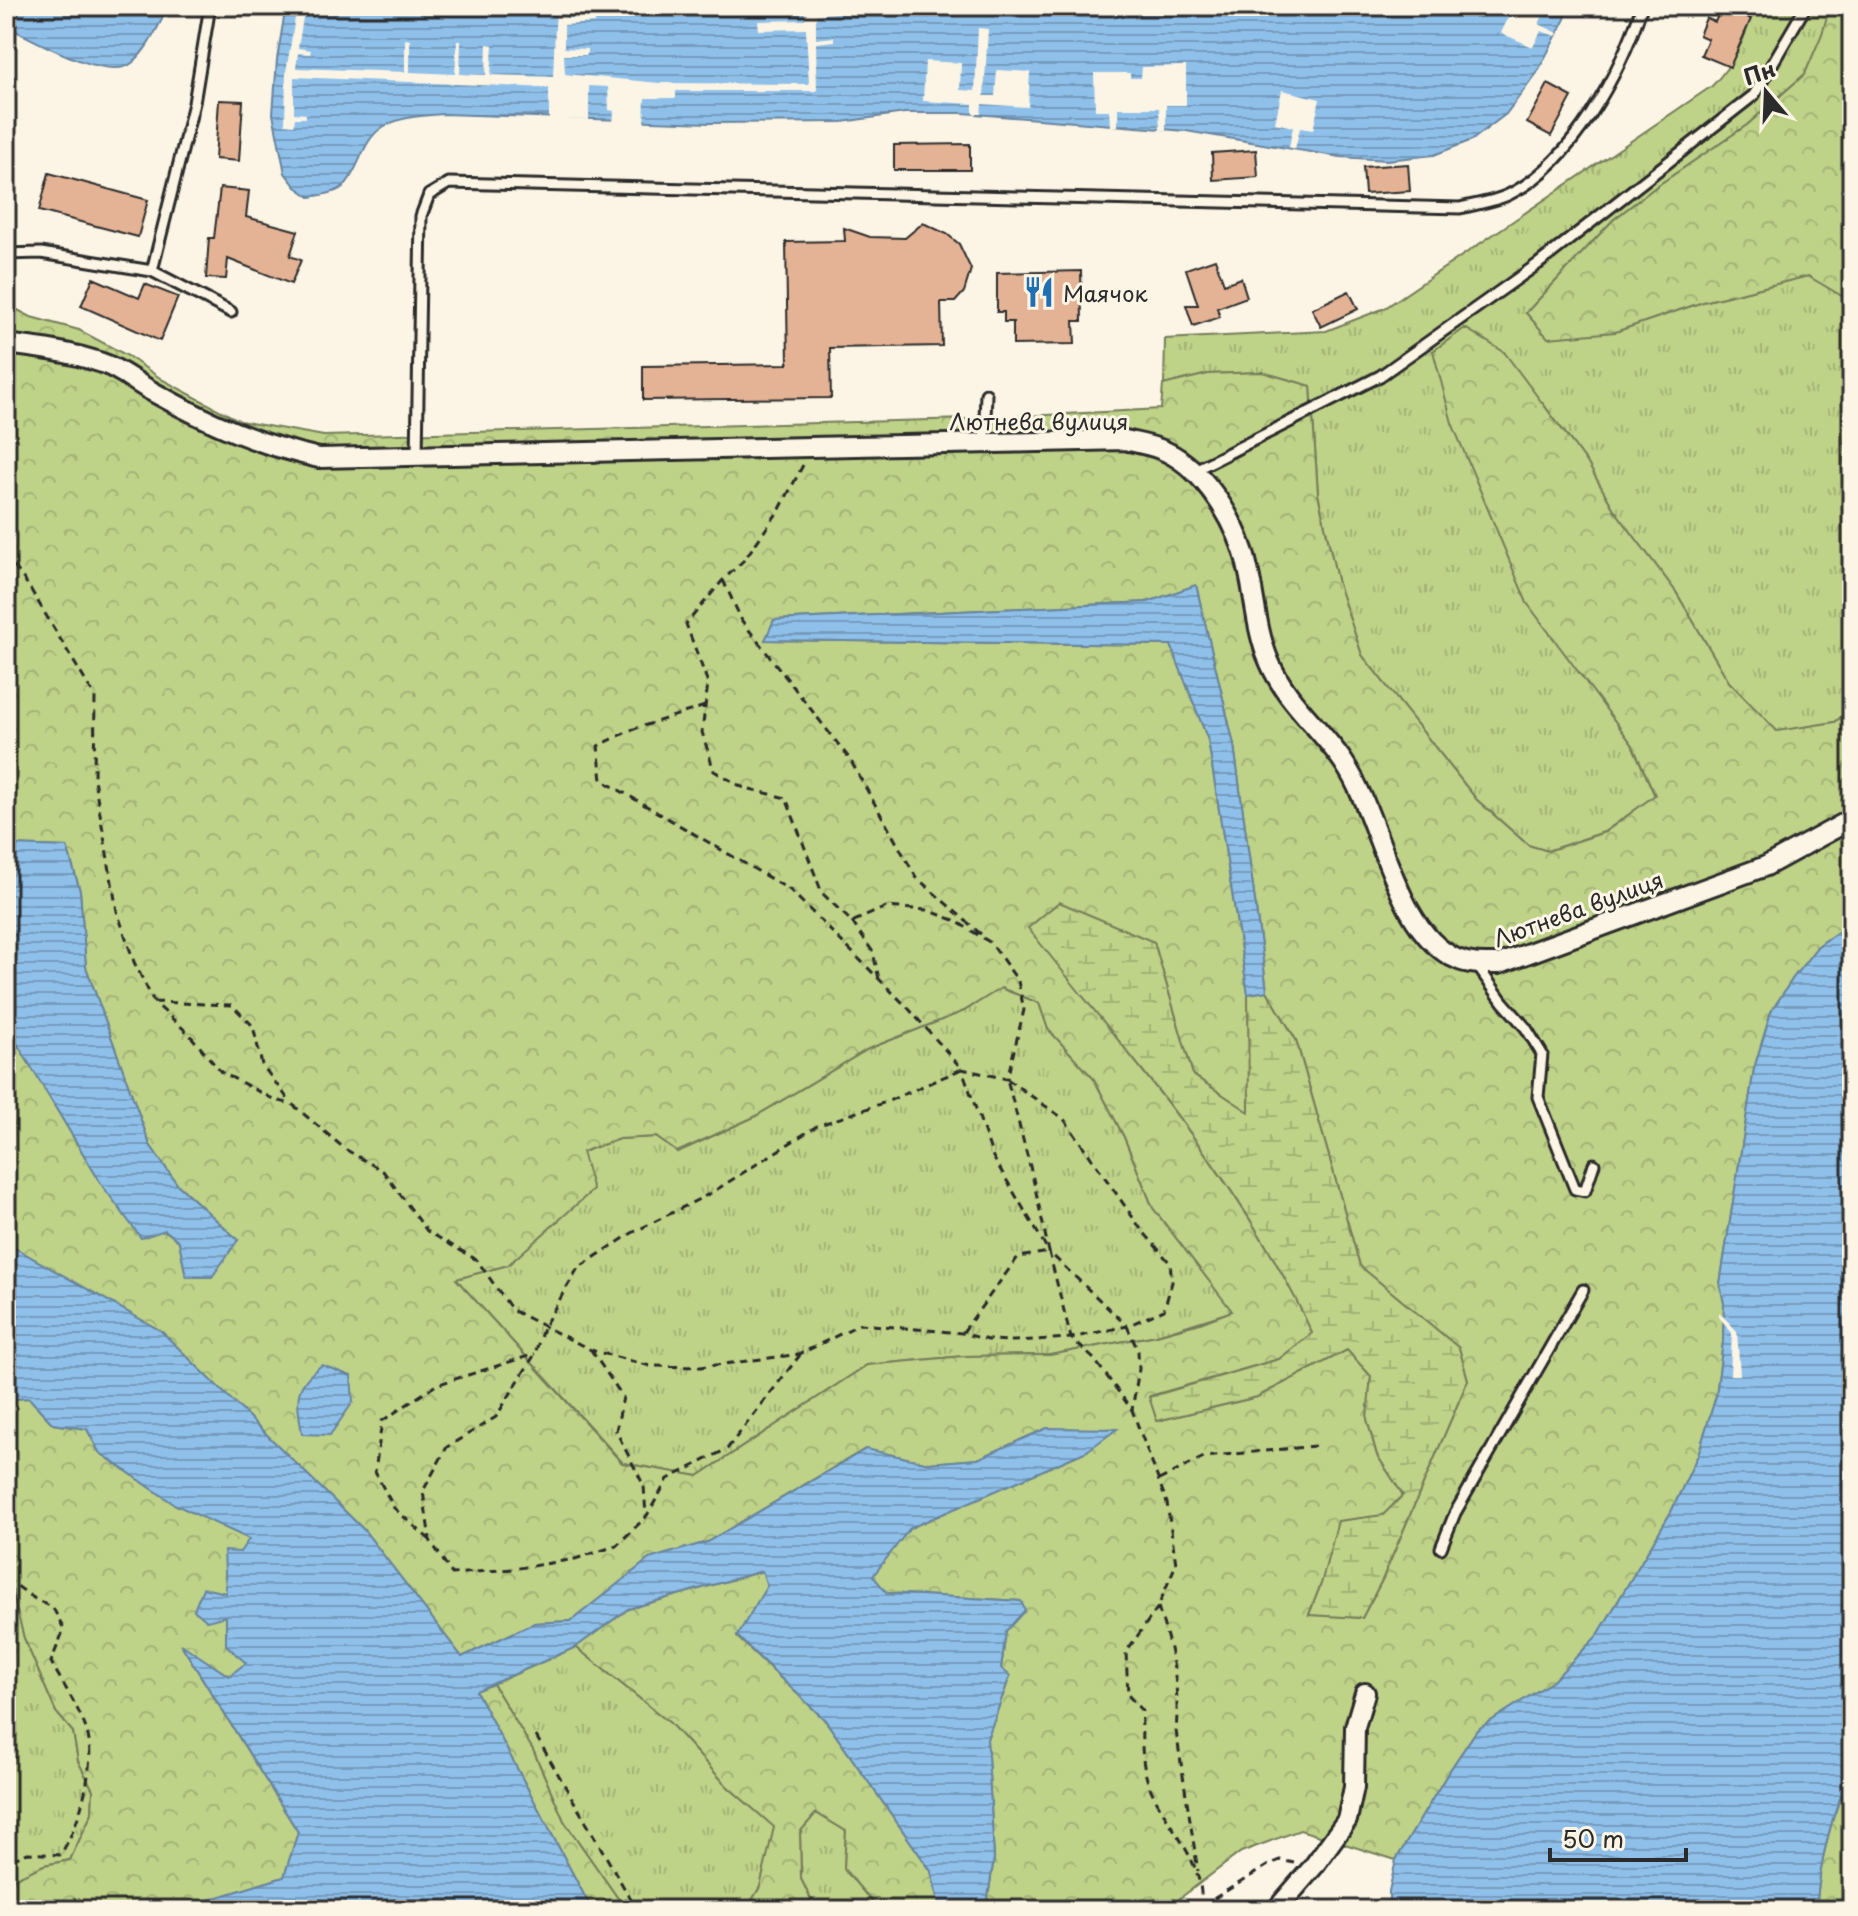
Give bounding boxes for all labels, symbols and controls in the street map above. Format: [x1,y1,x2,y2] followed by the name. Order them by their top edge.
[1739,51,1779,92] text: Пн
[1726,52,1806,132] north arrow
[1022,275,1056,309] restaurant icon: Маячок
[1063,276,1148,309] place label: Маячок
[950,404,1128,437] street label: Лютнева вулиця
[1488,862,1668,954] street label: Лютнева вулиця
[1550,1812,1686,1862] scale bar
[1562,1820,1624,1856] text: 50 m

